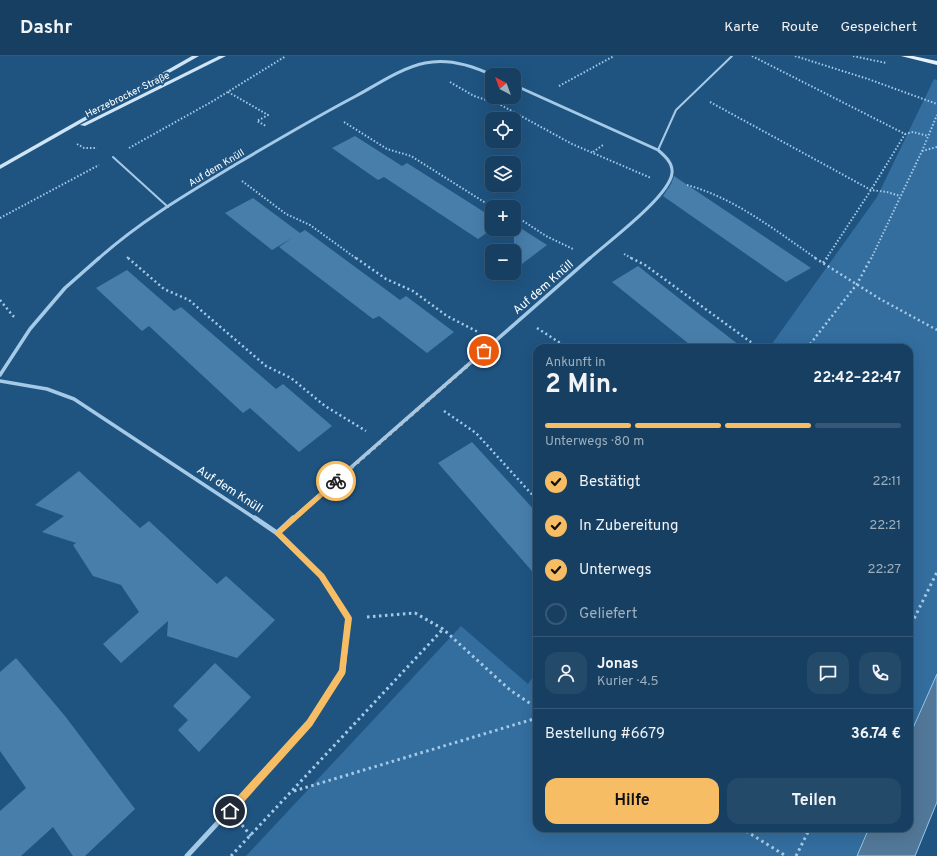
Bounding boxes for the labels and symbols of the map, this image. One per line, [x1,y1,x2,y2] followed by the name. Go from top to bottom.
[485,68,521,104] north arrow
[83,69,172,121] street label: Herzebrocker Straße
[186,146,247,190] street label: Auf dem Knüll
[510,257,577,319] street label: Auf dem Knüll
[467,334,501,368] pin
[316,461,356,501] courier
[193,463,266,517] street label: Auf dem Knüll
[213,794,247,828] pin

